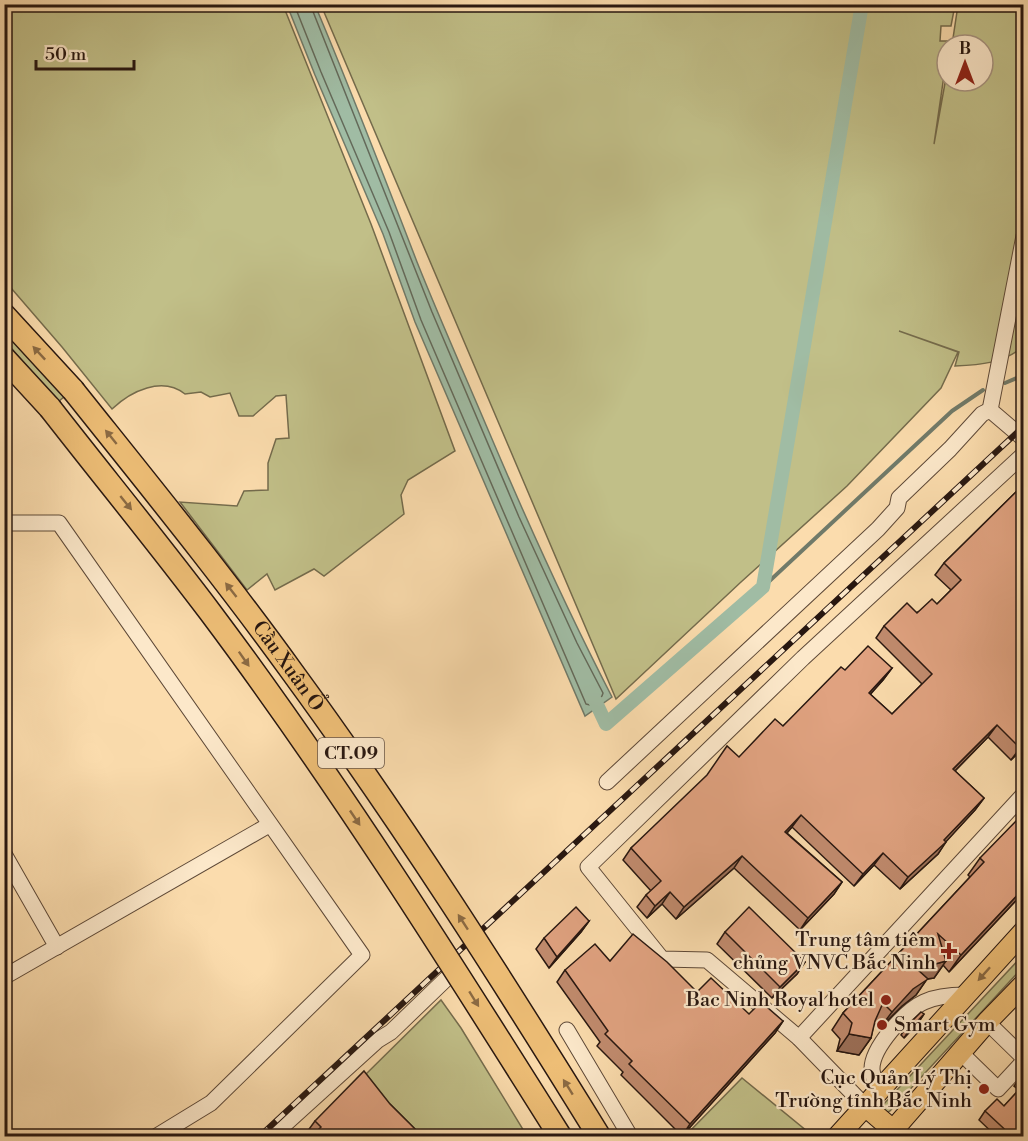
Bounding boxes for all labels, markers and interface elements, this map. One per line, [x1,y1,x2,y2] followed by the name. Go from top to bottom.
[36,33,134,71] scale bar
[935,33,995,93] north arrow
[959,39,971,59] text: B
[45,43,87,66] text: 50 m
[32,345,46,360] one-way arrow
[104,429,117,445] one-way arrow
[119,496,131,511] one-way arrow
[226,583,238,598] one-way arrow
[246,616,333,716] street label: Cầu Xuân Ổ
[237,651,249,666] one-way arrow
[318,738,384,768] road number: CT.09
[349,810,361,826] one-way arrow
[458,914,469,930] one-way arrow
[733,928,936,976] place label: Trung tâm tiêm chủng VNVC Bắc Ninh
[940,942,958,960] marker: Trung tâm tiêm chủng VNVC Bắc Ninh
[978,966,991,981] one-way arrow
[685,988,874,1013] place label: Bac Ninh Royal hotel
[468,991,479,1007] one-way arrow
[879,993,893,1007] marker: Bac Ninh Royal hotel
[894,1013,996,1038] place label: Smart Gym
[875,1018,889,1032] marker: Smart Gym
[775,1066,972,1114] place label: Cục Quản Lý Thị Trường tỉnh Bắc Ninh
[562,1079,573,1095] one-way arrow
[977,1082,991,1096] marker: Cục Quản Lý Thị Trường tỉnh Bắc Ninh

